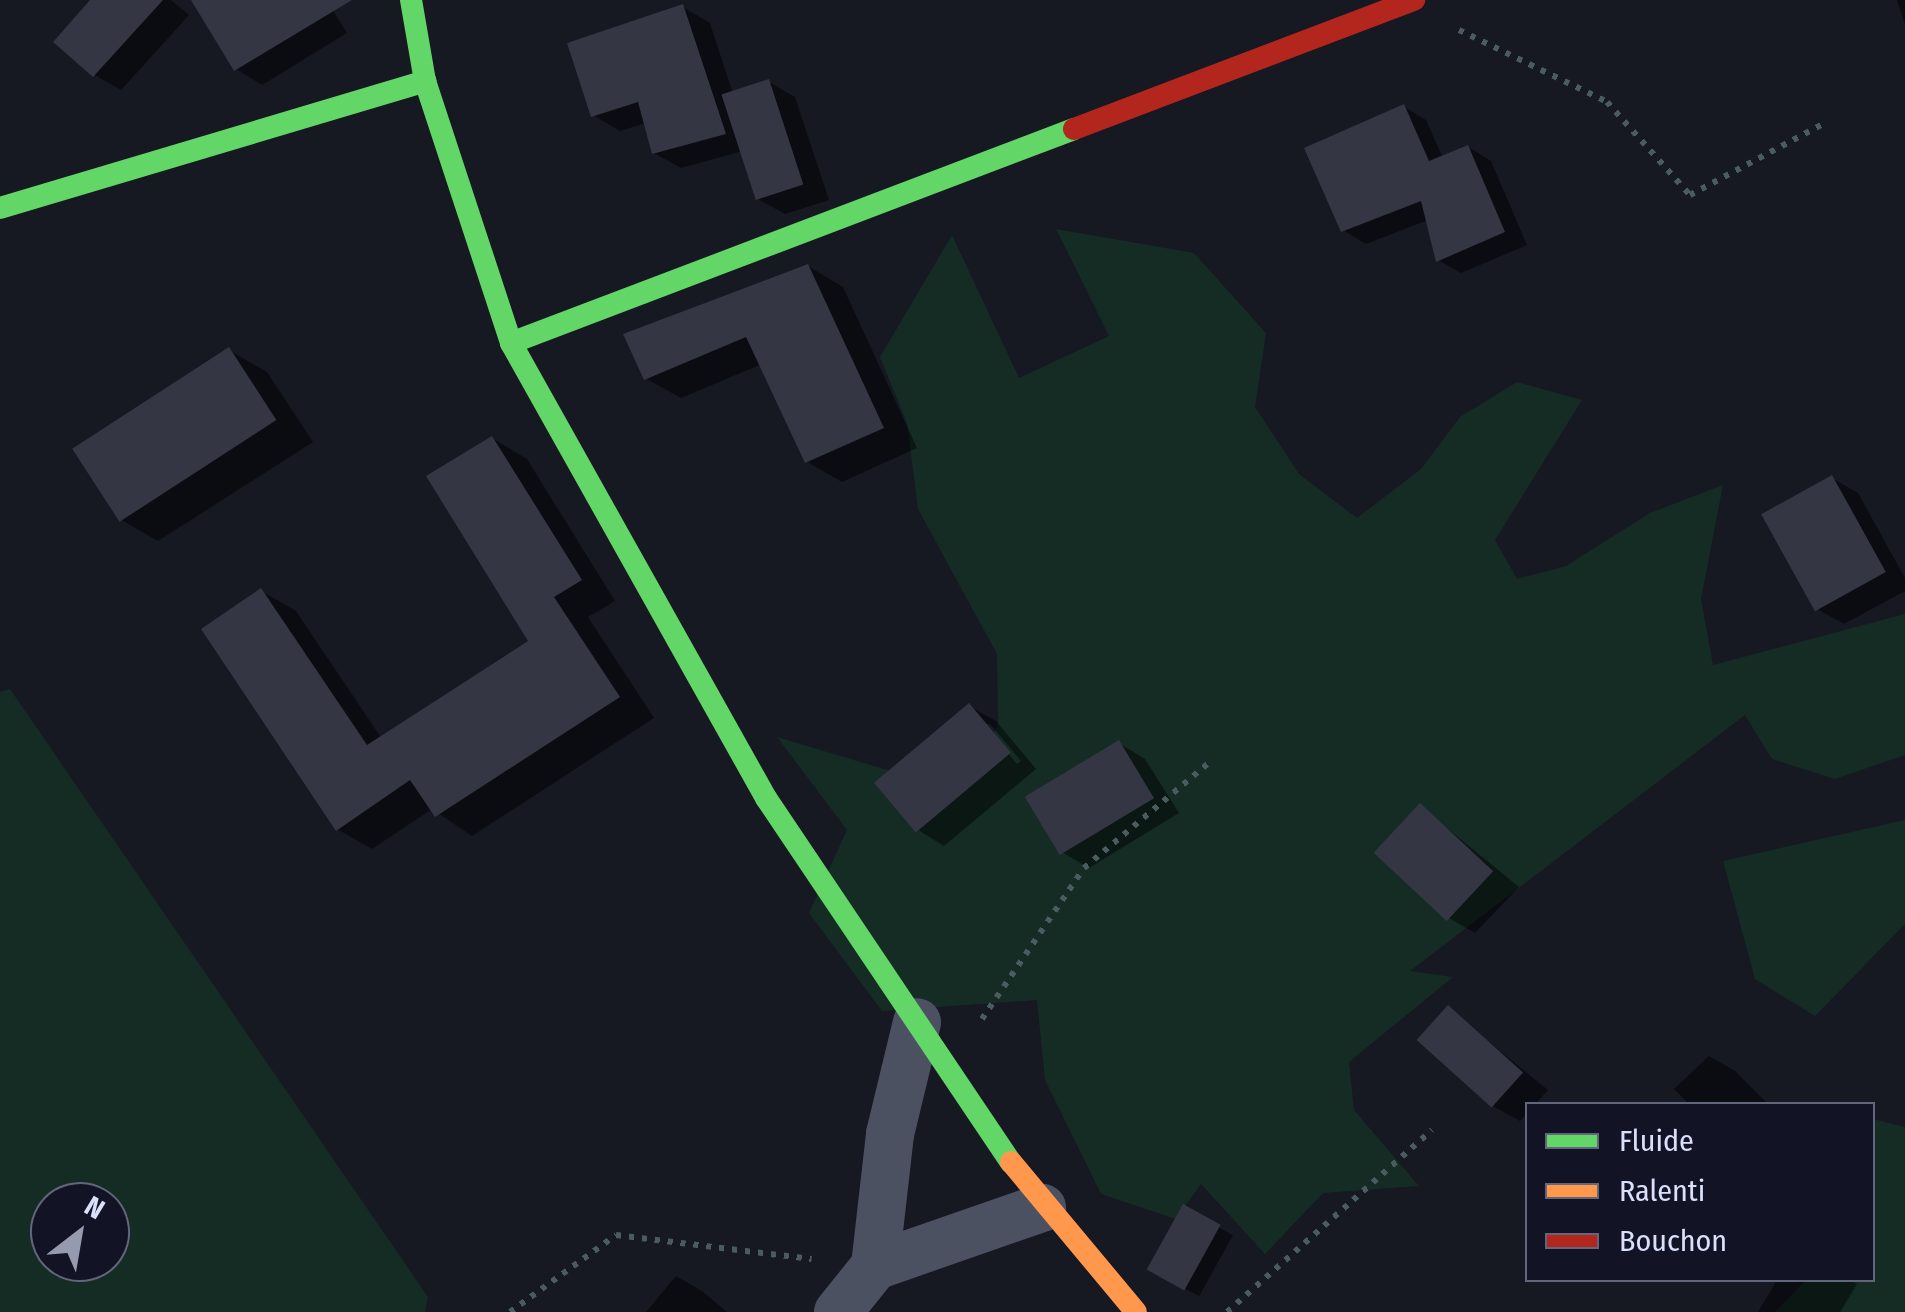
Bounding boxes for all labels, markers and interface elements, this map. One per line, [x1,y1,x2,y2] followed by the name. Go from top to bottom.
[1525,1102,1875,1282] legend
[1619,1123,1694,1159] text: Fluide
[1619,1173,1705,1209] text: Ralenti
[30,1182,130,1282] north arrow
[79,1189,110,1226] text: N
[1619,1223,1727,1259] text: Bouchon

